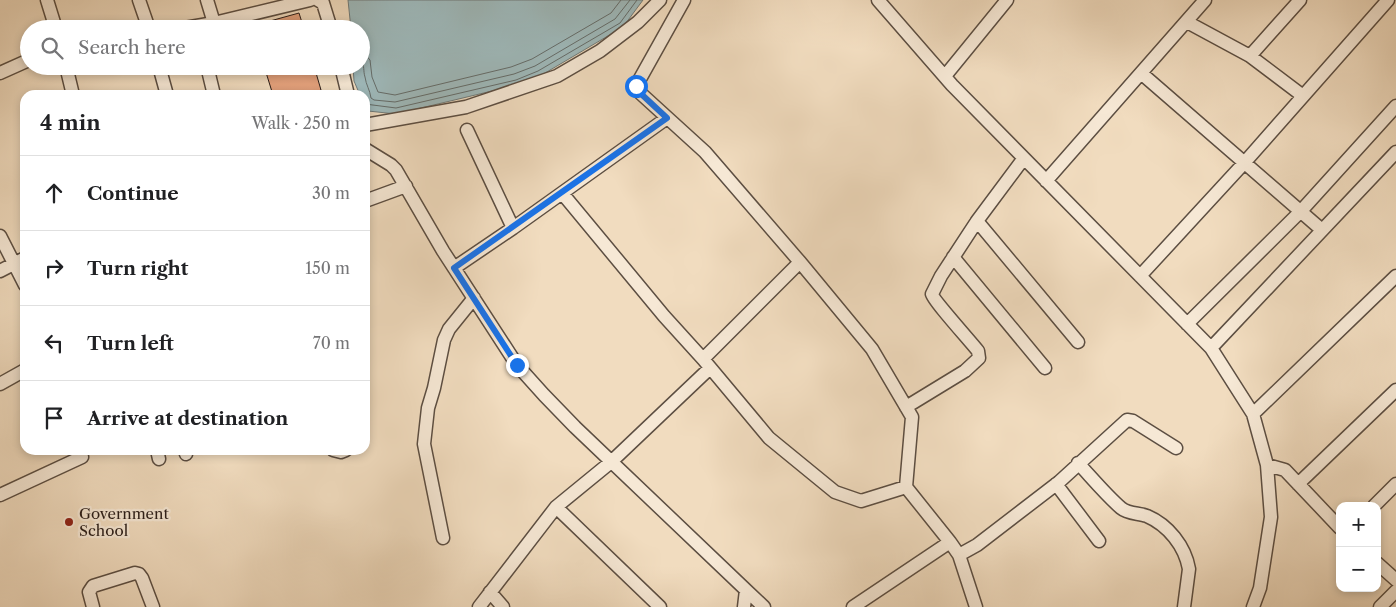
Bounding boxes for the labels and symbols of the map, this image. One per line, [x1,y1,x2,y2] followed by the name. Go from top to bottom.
[625,75,648,98] route start
[506,354,529,377] route end
[79,504,169,540] place label: Government School
[63,516,75,528] marker: Government School

